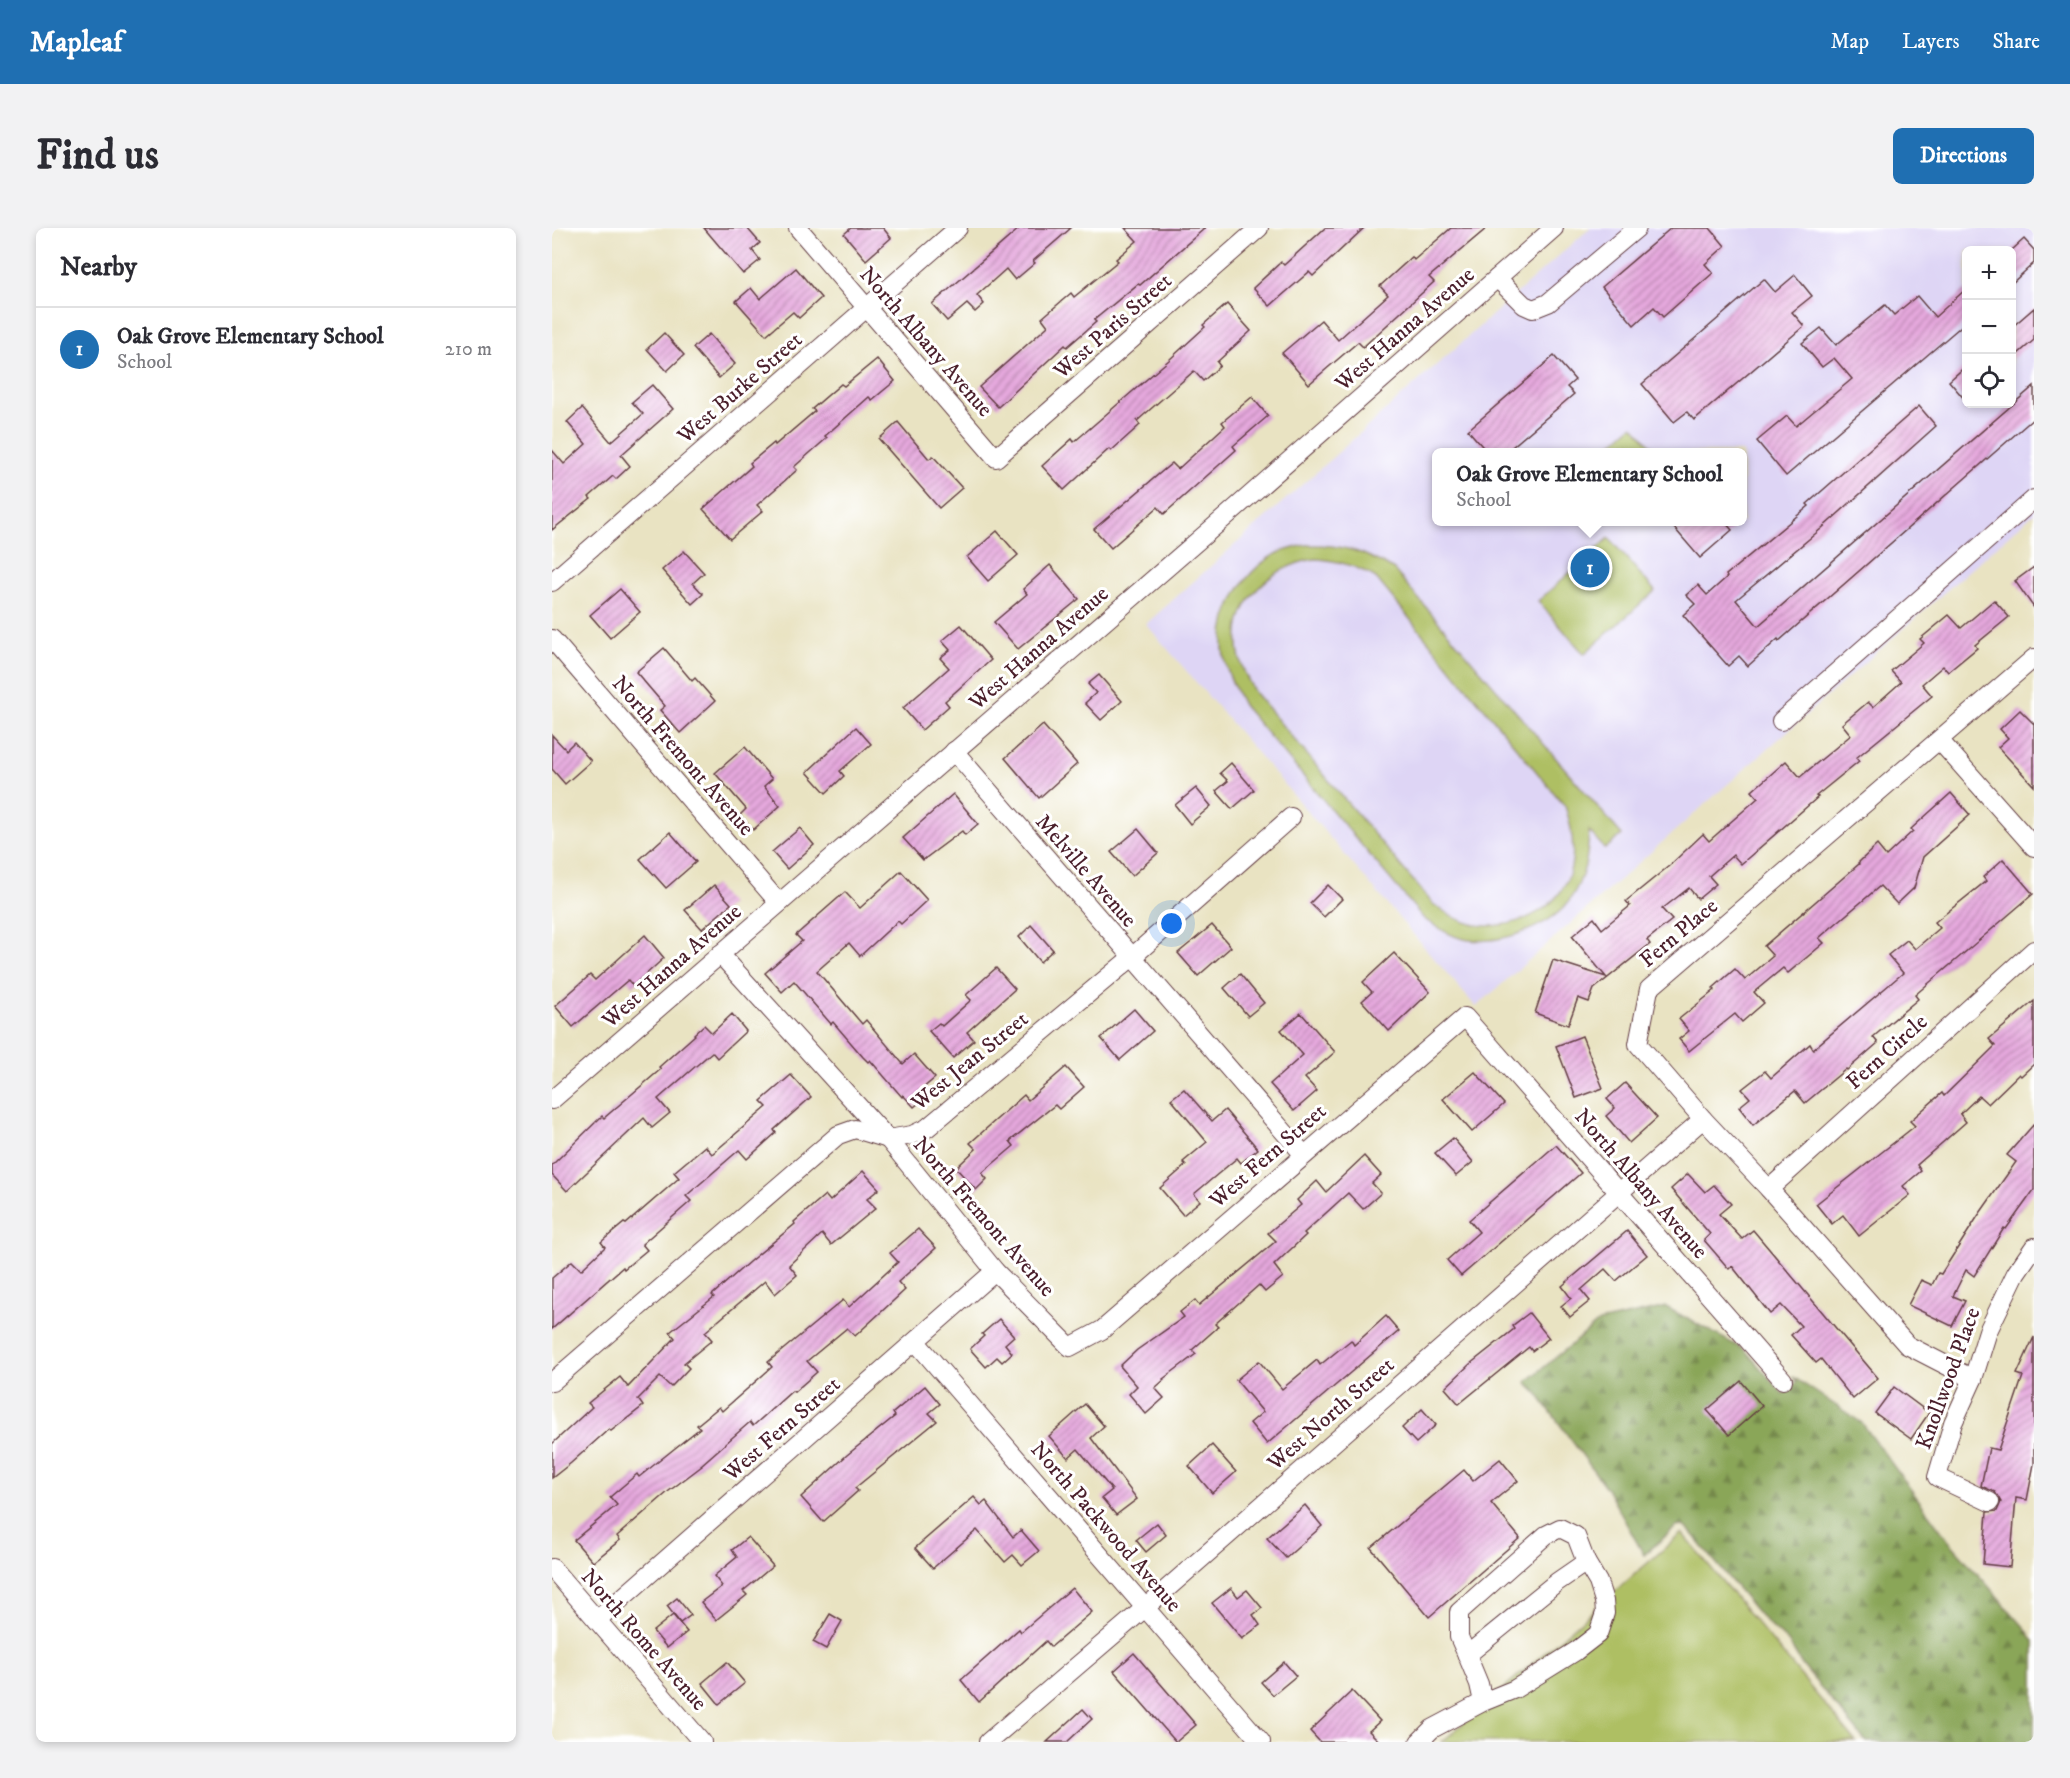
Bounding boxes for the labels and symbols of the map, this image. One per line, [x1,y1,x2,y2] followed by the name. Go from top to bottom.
[853,261,998,423] street label: North Albany Avenue
[1329,261,1480,398] street label: West Hanna Avenue
[1048,268,1177,385] street label: West Paris Street
[671,327,808,450] street label: West Burke Street
[1570,546,1610,590] pin: 1
[963,580,1114,717] street label: West Hanna Avenue
[606,670,760,842] street label: North Fremont Avenue
[1029,809,1142,933] street label: Melville Avenue
[1634,893,1724,974] street label: Fern Place
[596,898,747,1035] street label: West Hanna Avenue
[1157,909,1186,938] your location
[905,1006,1034,1117] street label: West Jean Street
[1841,1009,1933,1096] street label: Fern Circle
[1203,1098,1332,1215] street label: West Fern Street
[1568,1103,1713,1265] street label: North Albany Avenue
[907,1131,1061,1303] street label: North Fremont Avenue
[1910,1304,1987,1453] street label: Knollwood Place
[1261,1352,1400,1477] street label: West North Street
[717,1371,846,1488] street label: West Fern Street
[1025,1436,1187,1618] street label: North Packwood Avenue
[575,1564,713,1716] street label: North Rome Avenue

